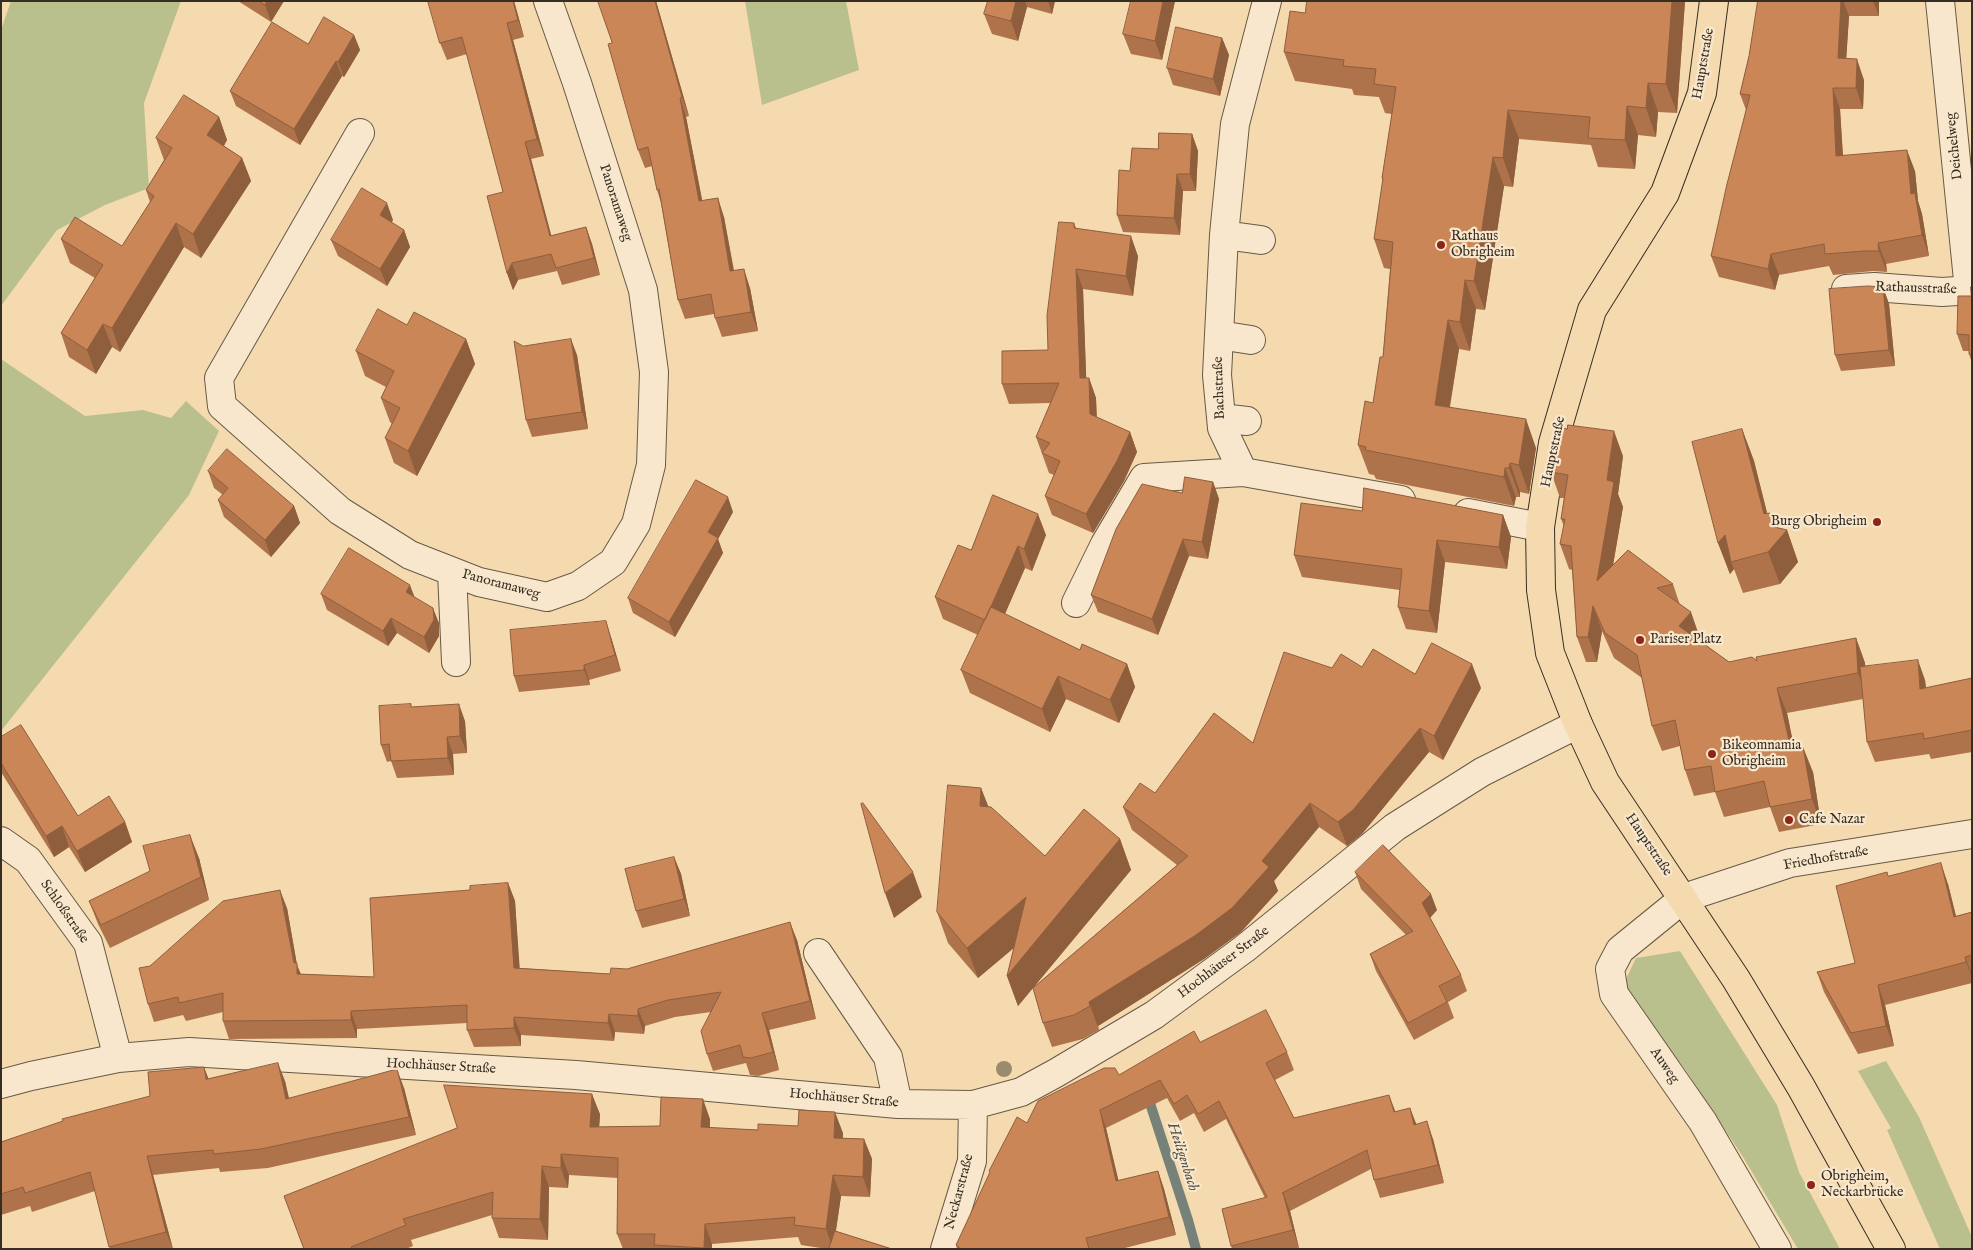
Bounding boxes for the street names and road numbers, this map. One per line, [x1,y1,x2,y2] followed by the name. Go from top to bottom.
[1689,27,1719,101] street label: Hauptstraße
[1943,111,1967,181] street label: Deichelweg
[595,162,635,244] street label: Panoramaweg
[1875,279,1957,299] street label: Rathausstraße
[1210,356,1230,420] street label: Bachstraße
[1538,415,1570,489] street label: Hauptstraße
[460,567,542,603] street label: Panoramaweg
[1621,810,1675,880] street label: Hauptstraße
[1782,843,1870,875] street label: Friedhofstraße
[36,877,92,947] street label: Schloßstraße
[1175,923,1273,1003] street label: Hochhäuser Straße
[1646,1045,1682,1087] street label: Auweg
[386,1056,496,1078] street label: Hochhäuser Straße
[789,1086,899,1112] street label: Hochhäuser Straße
[942,1152,978,1232] street label: Neckarstraße

